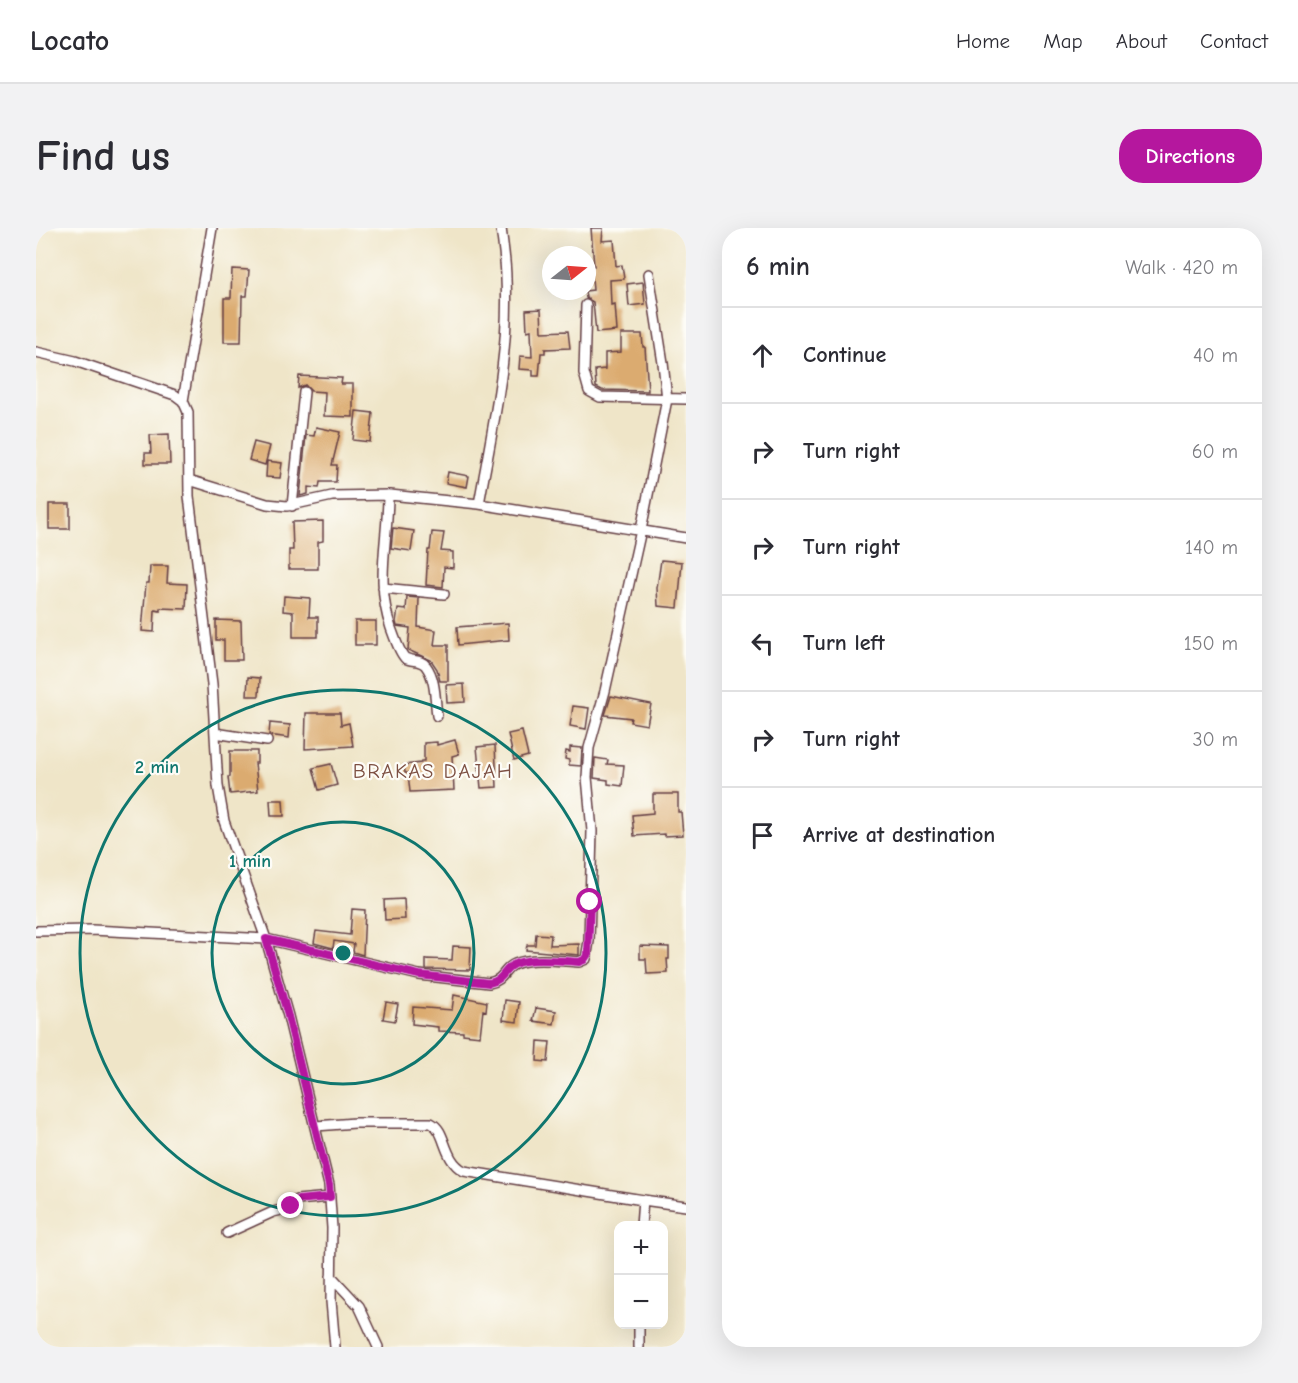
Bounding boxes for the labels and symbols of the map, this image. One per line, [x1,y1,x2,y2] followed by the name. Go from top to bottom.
[542,246,596,300] north arrow
[135,757,179,778] text: 2 min
[353,759,513,783] district label: BRAKAS DAJAH
[229,851,271,872] text: 1 min
[576,888,602,914] route start
[333,943,353,963] centre of rings
[277,1192,303,1218] route end

